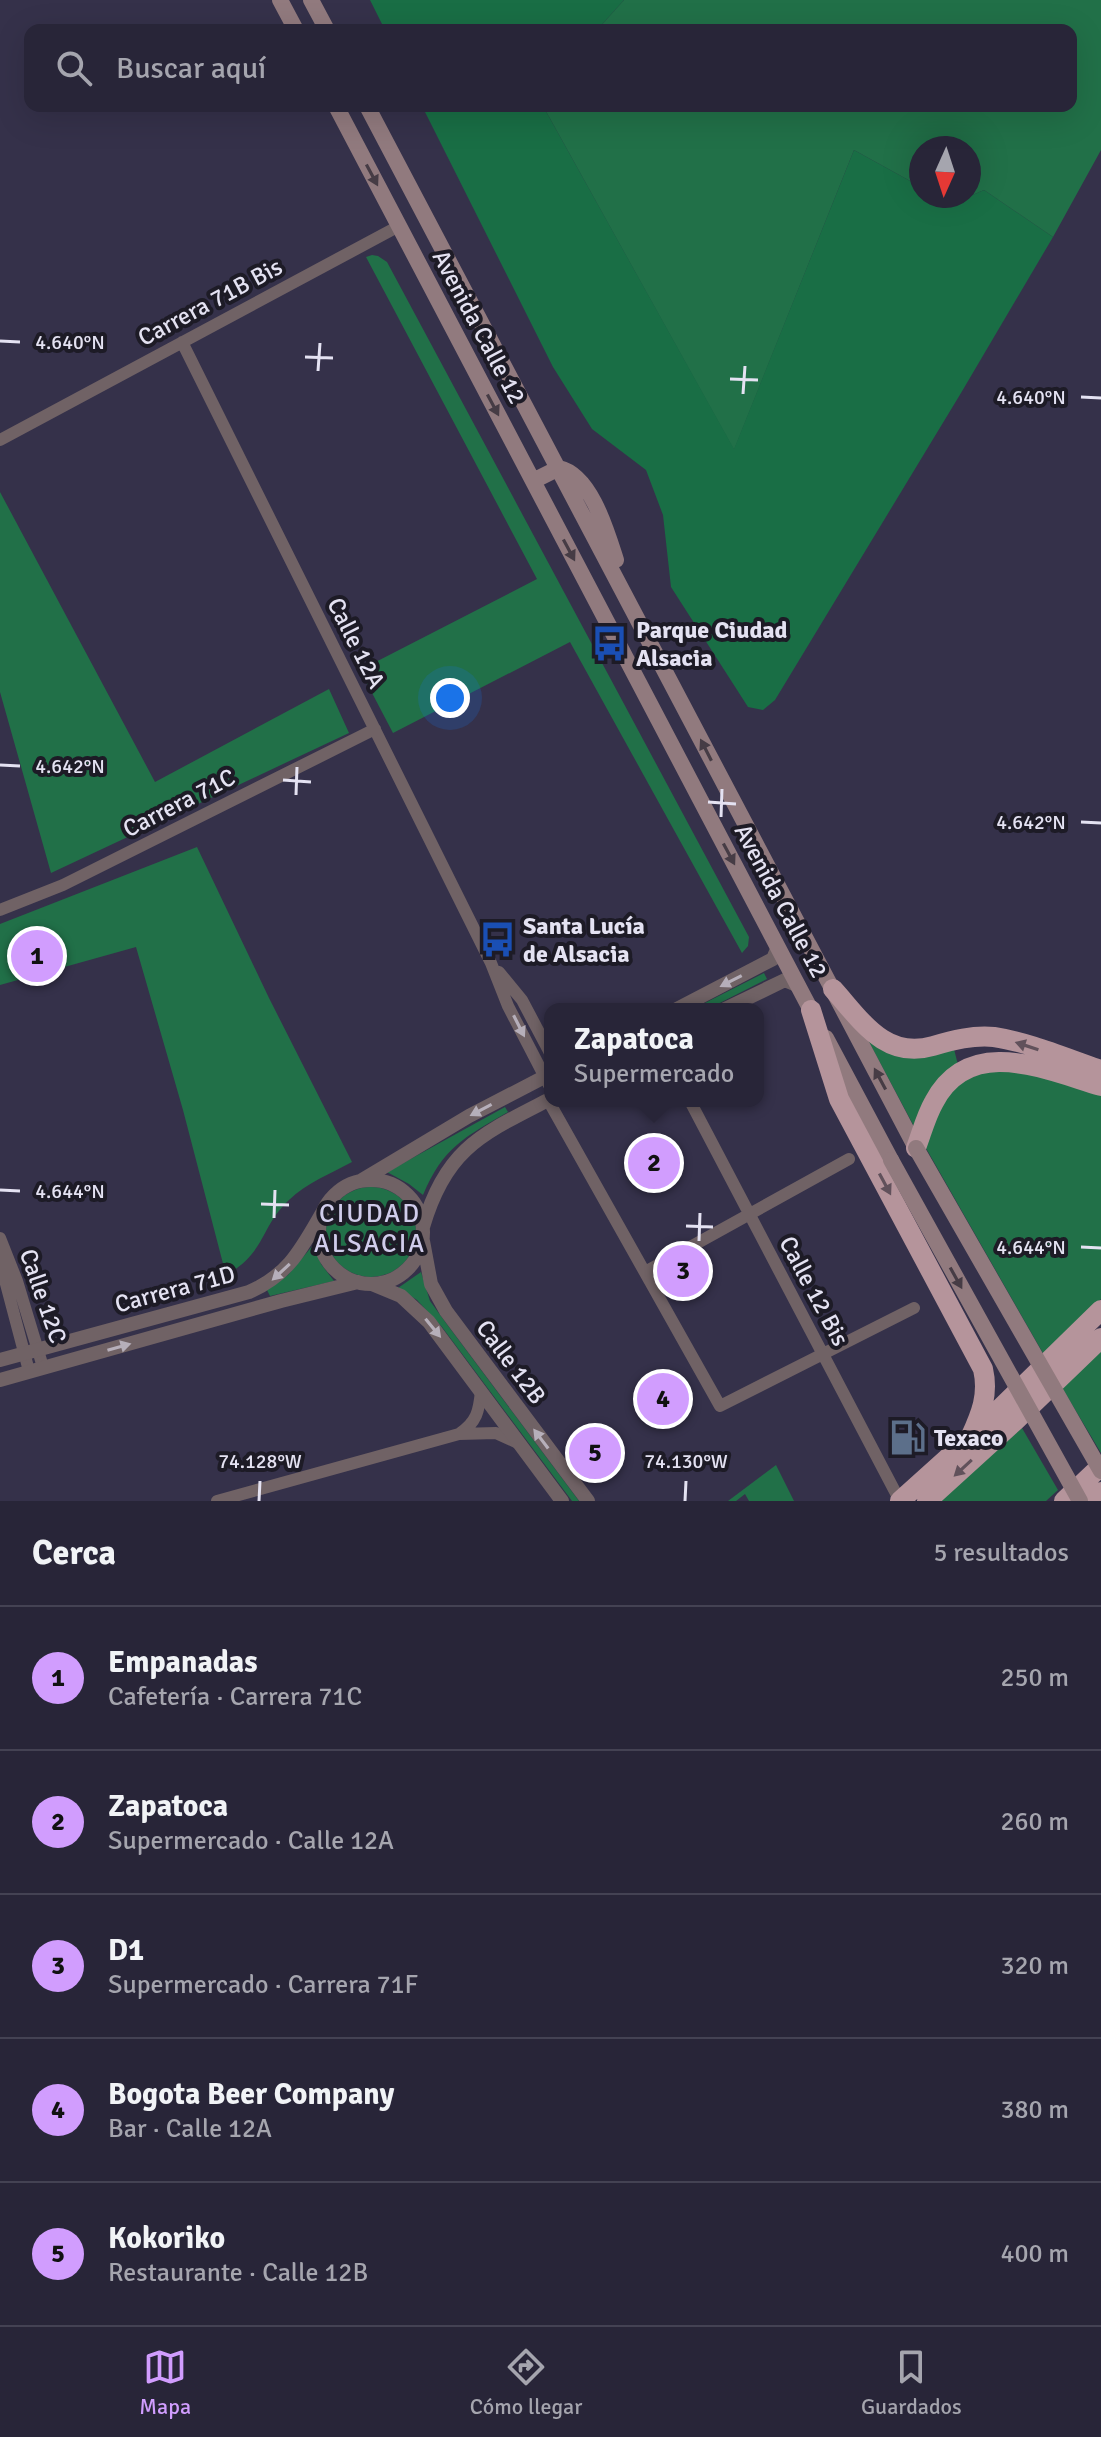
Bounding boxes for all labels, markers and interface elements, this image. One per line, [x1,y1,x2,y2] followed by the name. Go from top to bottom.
[24,24,1077,112] search box
[52,46,96,90] icon: search
[116,50,266,87] text: Buscar aquí
[909,136,981,208] north arrow
[365,164,379,186] one-way arrow
[426,245,532,409] street label: Avenida Calle 12
[133,251,287,353] street label: Carrera 71B Bis
[35,330,105,355] text: 4.640°N
[996,385,1066,410] text: 4.640°N
[486,394,500,416] one-way arrow
[563,538,576,561] one-way arrow
[320,593,392,694] street label: Calle 12A
[636,615,788,673] place label: Parque Ciudad Alsacia
[591,625,629,663] bus stop icon: Parque Ciudad Alsacia
[430,678,470,718] your location
[700,738,713,761] one-way arrow
[35,754,105,779] text: 4.642°N
[118,762,240,844] street label: Carrera 71C
[996,810,1066,835] text: 4.642°N
[728,819,834,983] street label: Avenida Calle 12
[723,843,736,866] one-way arrow
[523,911,645,969] place label: Santa Lucía de Alsacia
[478,921,516,959] bus stop icon: Santa Lucía de Alsacia
[11,926,63,986] pin: 1
[719,975,742,988] one-way arrow
[544,1003,764,1107] popup
[512,1015,525,1038] one-way arrow
[574,1021,694,1058] text: Zapatoca
[1015,1039,1039,1052] one-way arrow
[574,1058,734,1090] text: Supermercado
[873,1067,886,1090] one-way arrow
[470,1103,492,1117] one-way arrow
[628,1133,680,1193] pin: 2
[878,1173,891,1196] one-way arrow
[35,1179,105,1204] text: 4.644°N
[314,1198,426,1260] district label: CIUDAD ALSACIA
[773,1231,855,1351] street label: Calle 12 Bis
[996,1235,1066,1260] text: 4.644°N
[657,1241,709,1301] pin: 3
[13,1245,73,1347] street label: Calle 12C
[112,1259,238,1319] street label: Carrera 71D
[272,1262,291,1280] one-way arrow
[949,1266,963,1289] one-way arrow
[470,1314,552,1410] street label: Calle 12B
[424,1318,441,1338] one-way arrow
[106,1340,131,1352] one-way arrow
[637,1369,689,1429] pin: 4
[889,1419,927,1457] fuel station icon: Texaco
[569,1423,621,1483] pin: 5
[934,1423,1004,1453] place label: Texaco
[534,1428,550,1449] one-way arrow
[218,1449,302,1474] text: 74.128°W
[644,1449,728,1474] text: 74.130°W
[954,1459,973,1477] one-way arrow
[32,1532,116,1574] text: Cerca
[933,1537,1069,1569] text: 5 resultados
[108,1644,258,1681] text: Empanadas
[51,1662,65,1694] text: 1
[1000,1662,1069,1694] text: 250 m
[108,1681,362,1713] text: Cafetería · Carrera 71C
[108,1788,228,1825] text: Zapatoca
[51,1806,65,1838] text: 2
[1000,1806,1069,1838] text: 260 m
[108,1825,394,1857] text: Supermercado · Calle 12A
[108,1932,144,1969] text: D1
[51,1950,65,1982] text: 3
[1000,1950,1069,1982] text: 320 m
[108,1969,418,2001] text: Supermercado · Carrera 71F
[108,2076,394,2113] text: Bogota Beer Company
[51,2094,65,2126] text: 4
[1000,2094,1069,2126] text: 380 m
[108,2113,272,2145] text: Bar · Calle 12A
[108,2220,225,2257] text: Kokoriko
[51,2238,65,2270] text: 5
[1000,2238,1069,2270] text: 400 m
[108,2257,368,2289] text: Restaurante · Calle 12B
[139,2345,191,2420] tab: Mapa
[470,2345,582,2420] tab: Cómo llegar
[861,2345,962,2420] tab: Guardados

